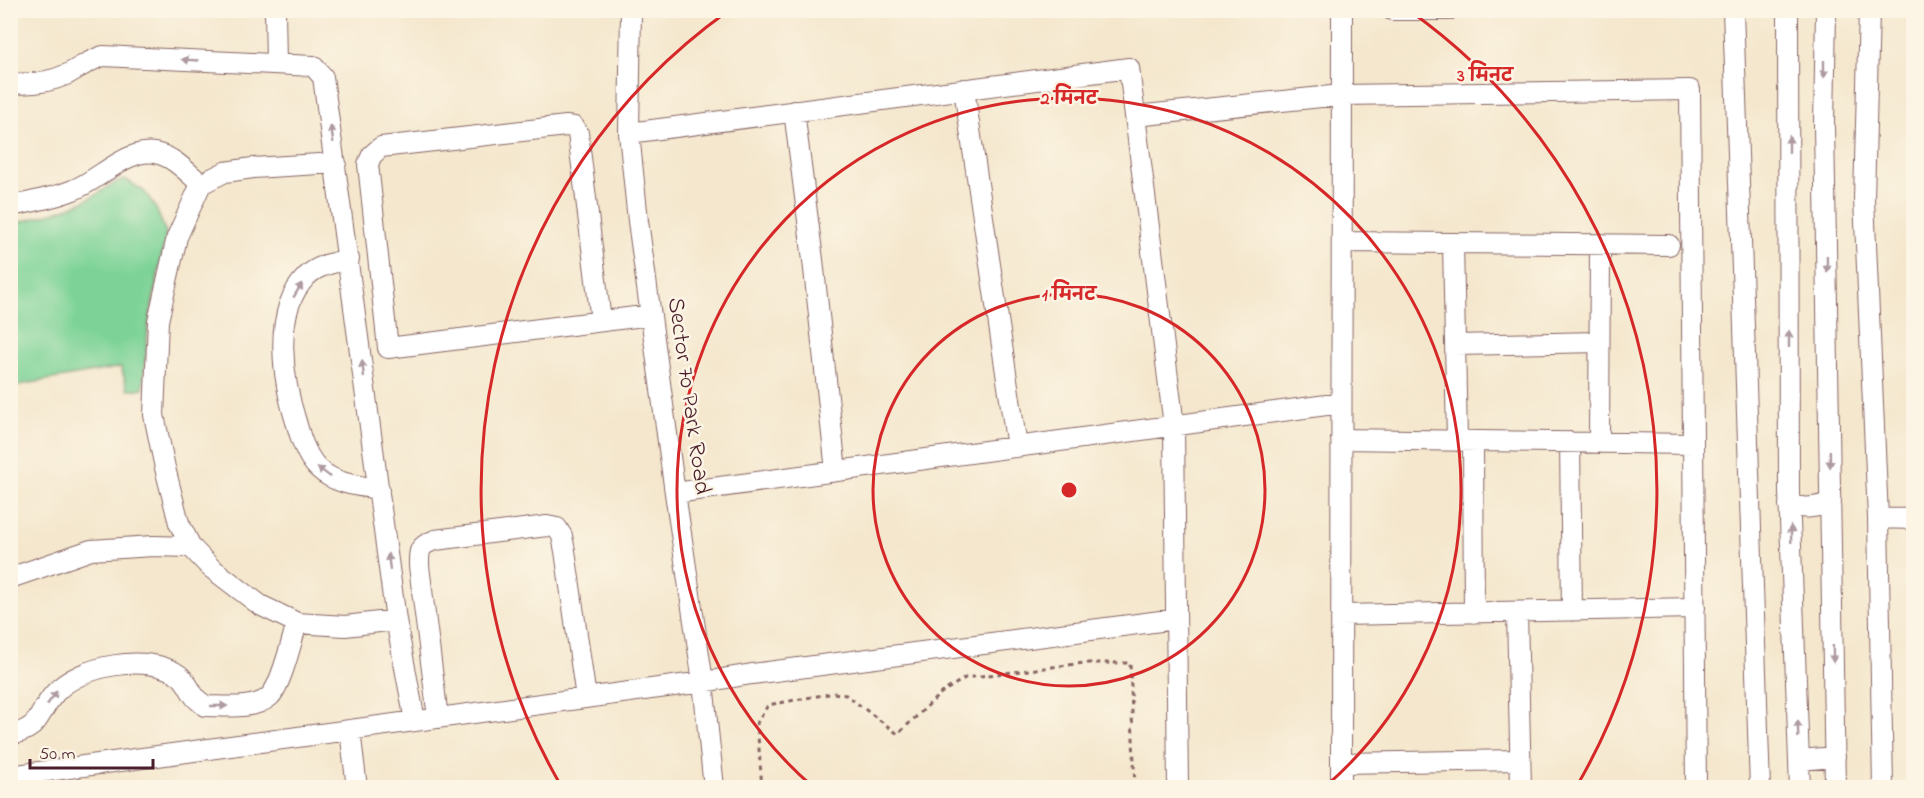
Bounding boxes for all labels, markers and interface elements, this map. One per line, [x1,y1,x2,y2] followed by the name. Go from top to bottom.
[181,56,200,65] one-way arrow
[1819,59,1829,78] one-way arrow
[1456,60,1515,90] text: 3 मिनट
[1039,83,1100,113] text: 2 मिनट
[327,124,336,143] one-way arrow
[1784,135,1794,154] one-way arrow
[1822,254,1832,273] one-way arrow
[1042,279,1098,309] text: 1 मिनट
[292,282,303,298] one-way arrow
[657,295,719,497] street label: Sector 70 Park Road
[1784,330,1794,349] one-way arrow
[359,359,368,378] one-way arrow
[1825,449,1835,468] one-way arrow
[317,466,332,478] one-way arrow
[1059,480,1079,500] centre of rings
[1786,525,1795,544] one-way arrow
[384,553,393,572] one-way arrow
[1828,644,1838,663] one-way arrow
[46,691,58,707] one-way arrow
[210,701,229,711] one-way arrow
[1794,720,1803,739] one-way arrow
[30,732,153,770] scale bar
[39,742,76,768] text: 50 m

